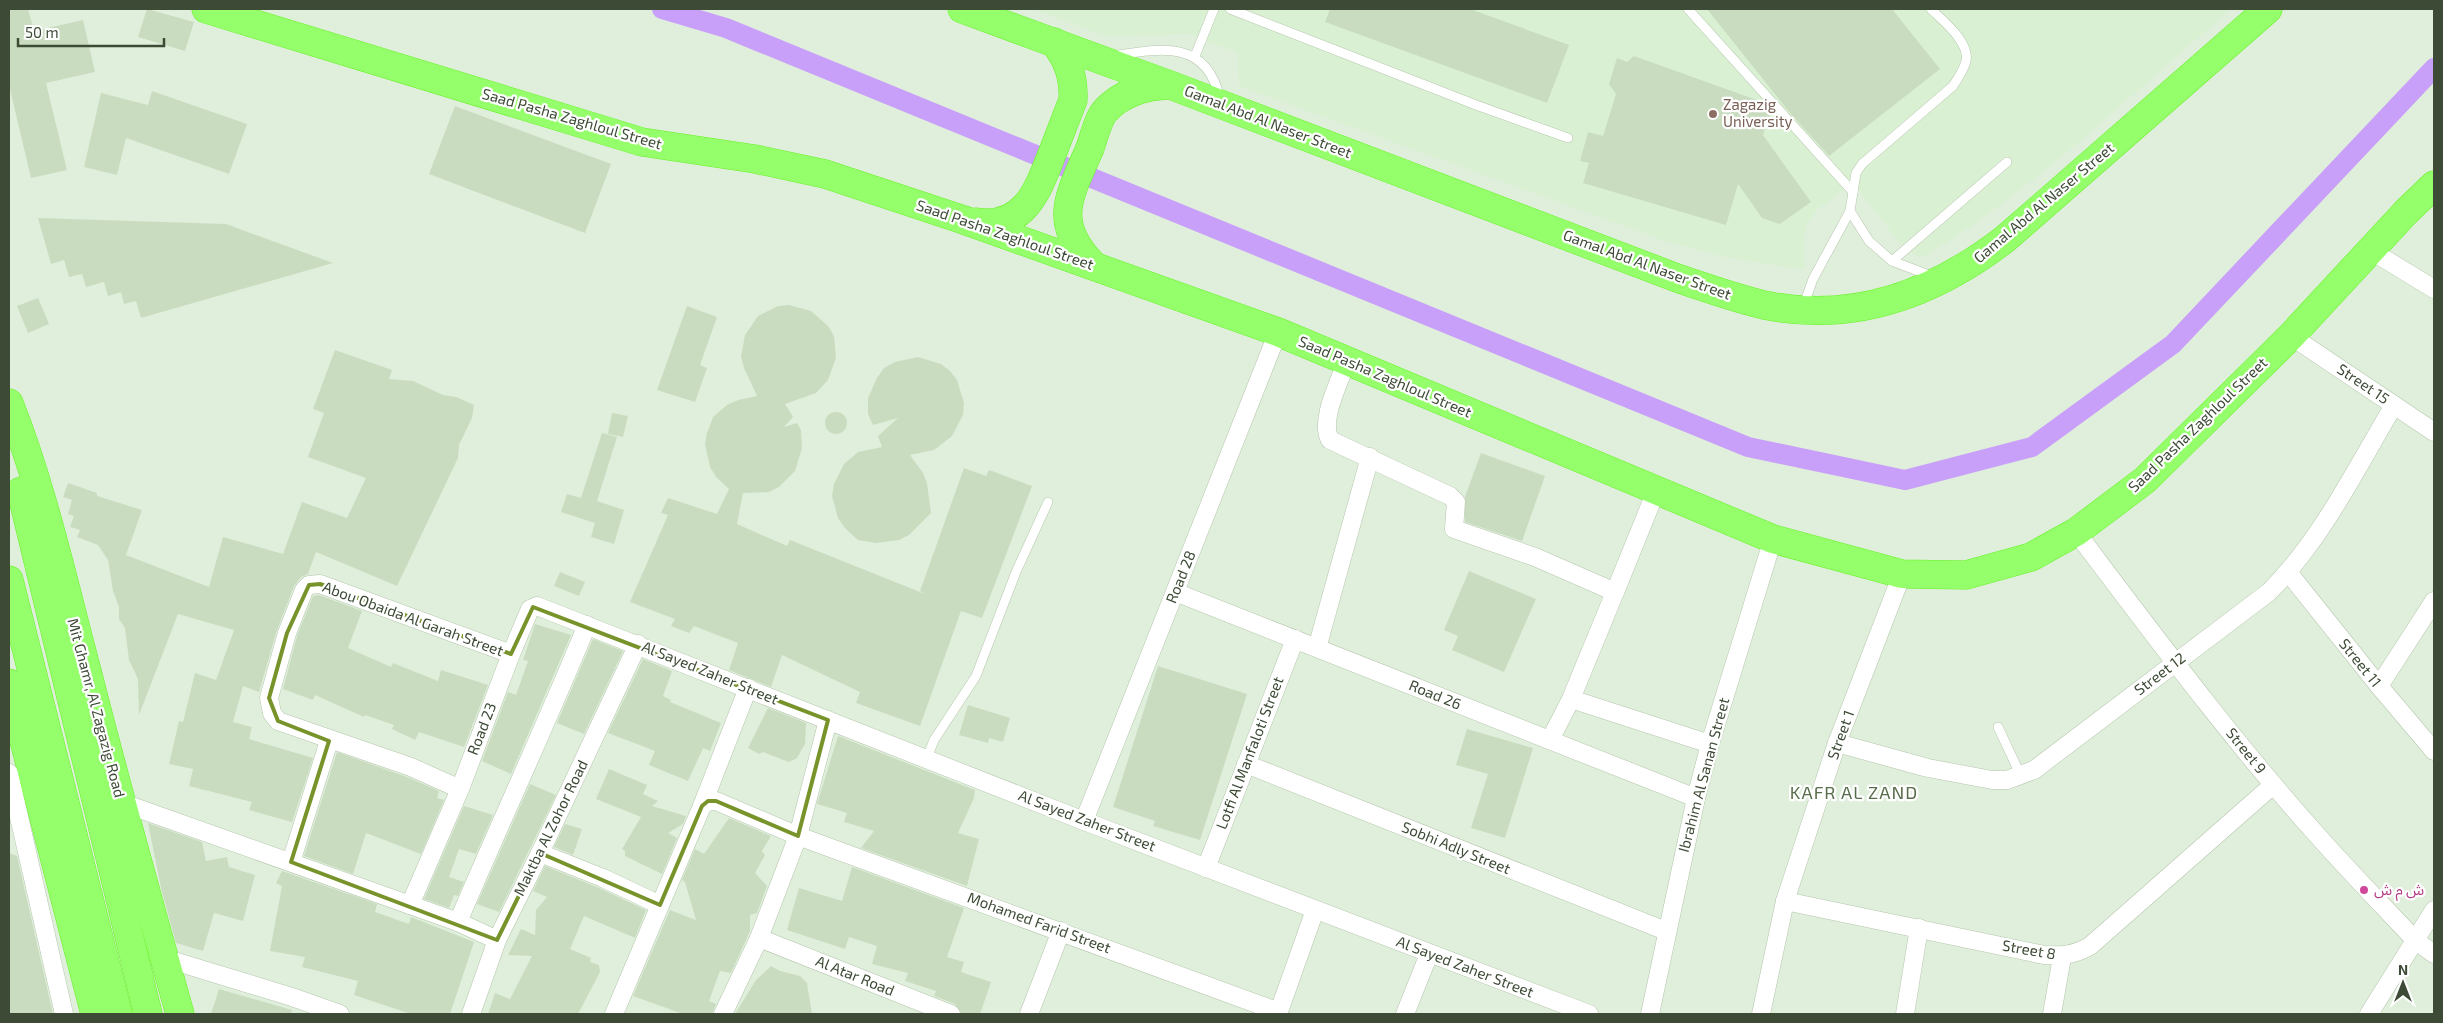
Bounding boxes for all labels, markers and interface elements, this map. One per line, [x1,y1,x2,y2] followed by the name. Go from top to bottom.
[18,15,164,47] scale bar
[25,23,59,41] text: 50 m
[1182,81,1355,161] street label: Gamal Abd Al Naser Street
[480,84,665,152] street label: Saad Pasha Zaghloul Street
[1723,95,1792,130] place label: Zagazig University
[1707,108,1719,120] marker: Zagazig University
[1970,138,2117,266] street label: Gamal Abd Al Naser Street
[914,195,1097,273] street label: Saad Pasha Zaghloul Street
[1561,225,1734,303] street label: Gamal Abd Al Naser Street
[1296,331,1475,421] street label: Saad Pasha Zaghloul Street
[2124,353,2271,495] street label: Saad Pasha Zaghloul Street
[2334,359,2393,407] street label: Street 15
[1161,548,1199,606] street label: Road 28
[321,577,506,659] street label: Abou Obaida Al Garah Street
[64,616,130,799] street label: Mit Ghamr, Al Zagazig Road
[2336,635,2386,690] street label: Street 11
[640,636,781,708] street label: Al Sayed Zaher Street
[2130,648,2189,698] street label: Street 12
[1212,673,1287,832] street label: Lotfi Al Manfaloti Street
[1407,675,1464,713] street label: Road 26
[1674,695,1732,854] street label: Ibrahim Al Sanan Street
[463,700,499,757] street label: Road 23
[1823,708,1857,762] street label: Street 1
[2223,724,2271,777] street label: Street 9
[509,757,591,899] street label: Maktba Al Zohor Road
[1790,781,1918,803] district label: KAFR AL ZAND
[1016,786,1159,855] street label: Al Sayed Zaher Street
[1399,817,1514,877] street label: Sobhi Adly Street
[2374,880,2424,901] place label: ش م ش
[2358,884,2370,896] marker: ش م ش
[965,888,1114,956] street label: Mohamed Farid Street
[1394,932,1537,1001] street label: Al Sayed Zaher Street
[2001,935,2057,963] street label: Street 8
[813,951,897,999] street label: Al Atar Road
[2378,958,2428,1008] north arrow
[2398,961,2408,978] text: N

